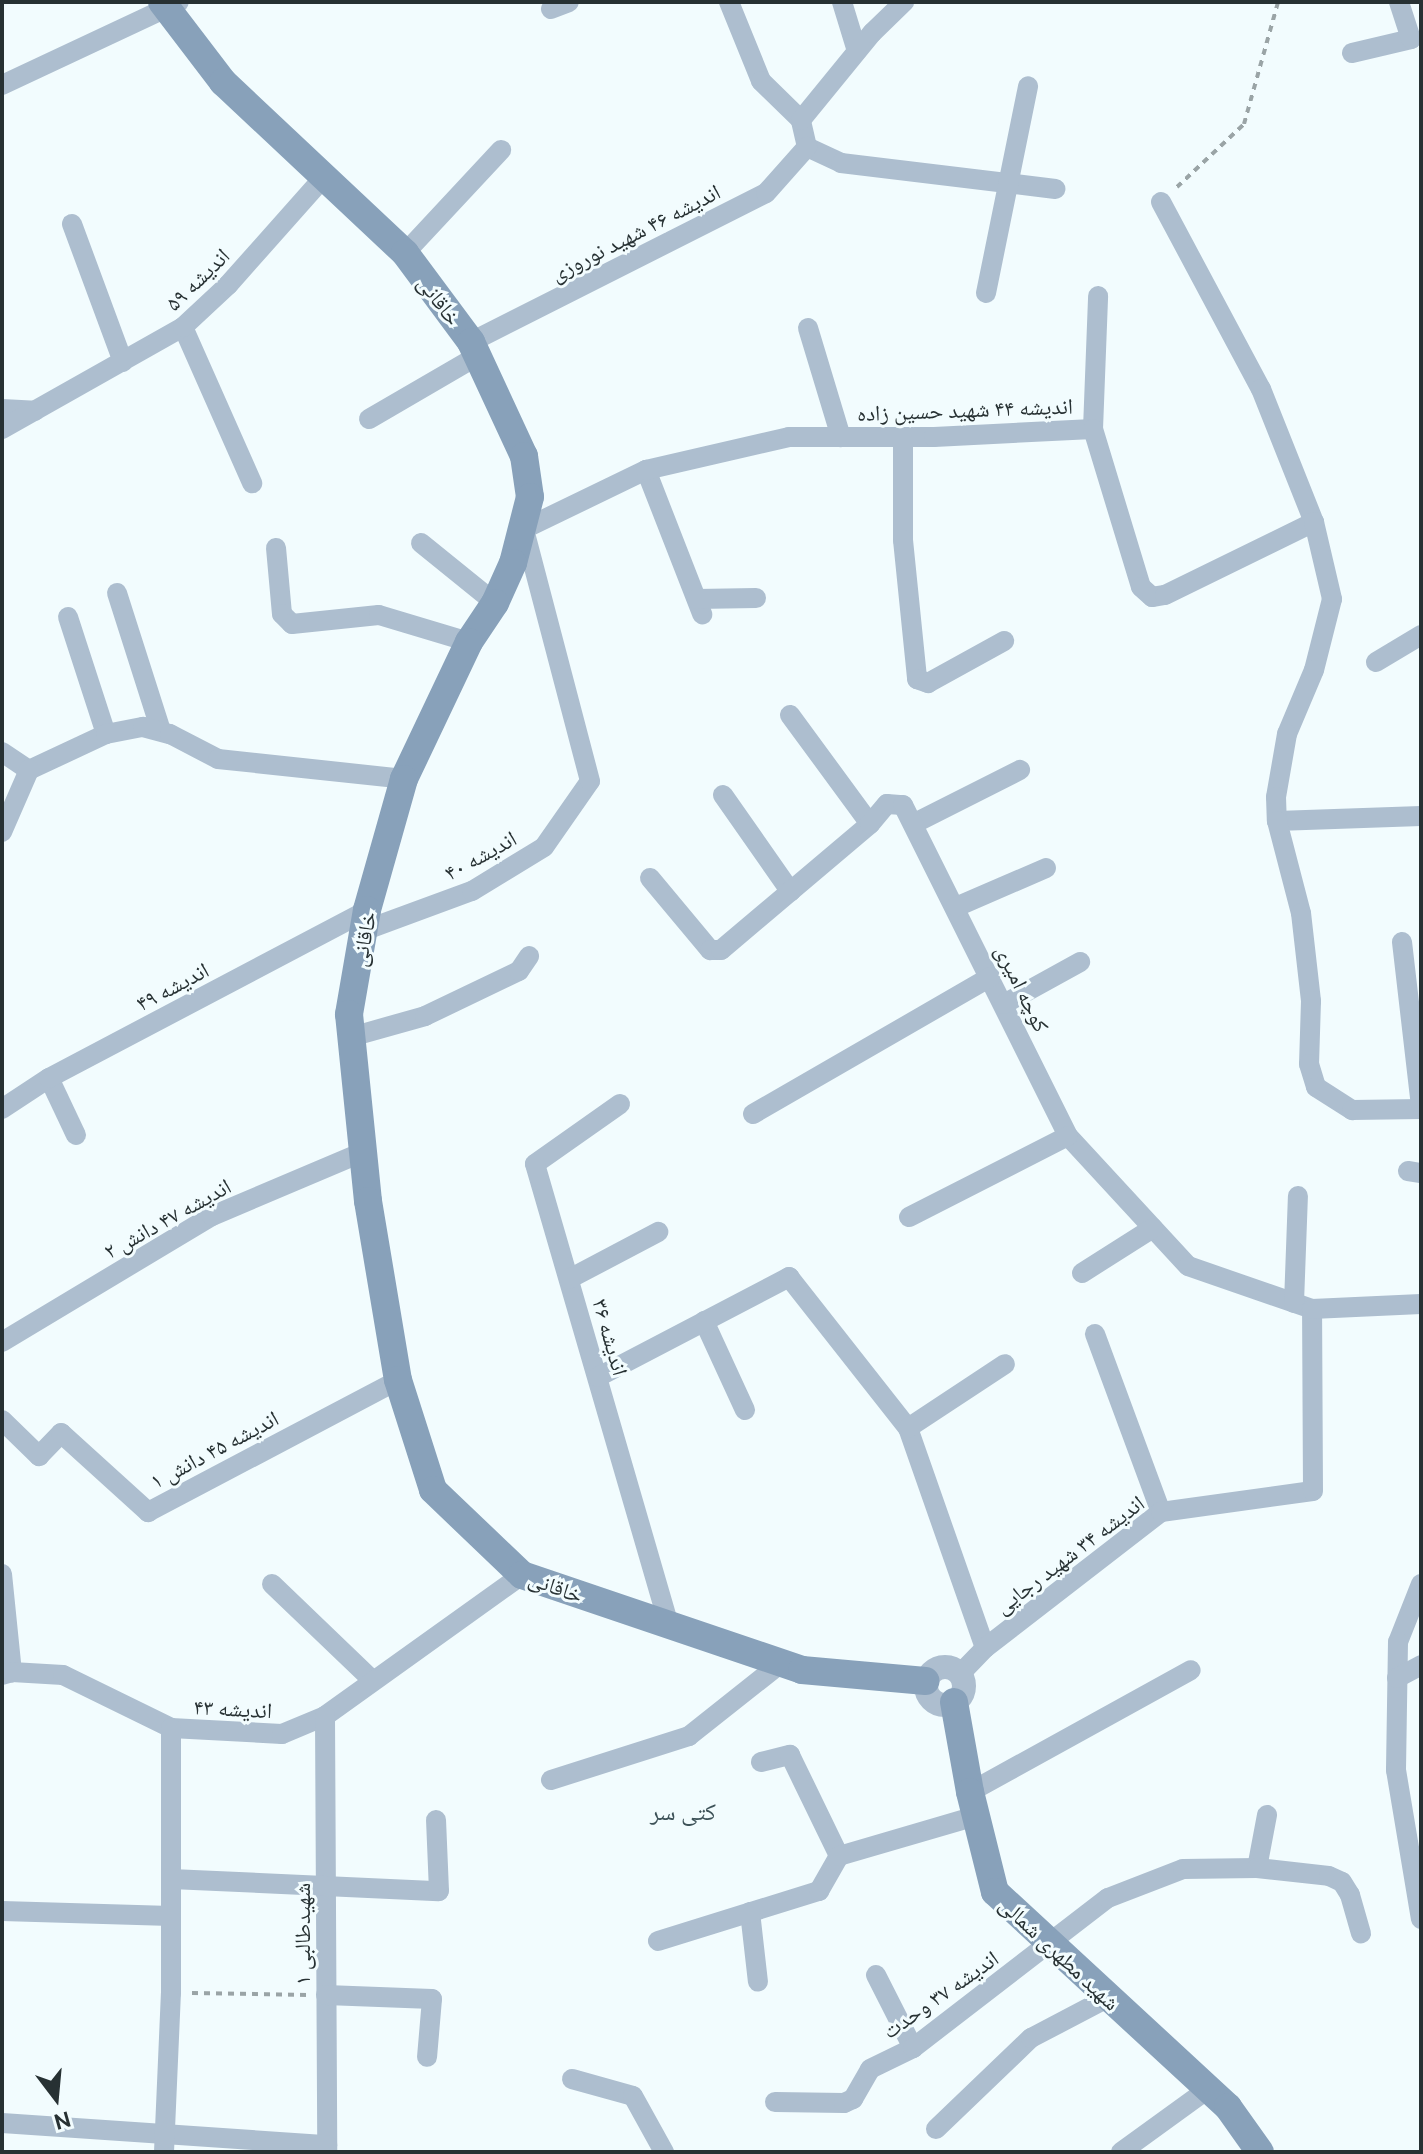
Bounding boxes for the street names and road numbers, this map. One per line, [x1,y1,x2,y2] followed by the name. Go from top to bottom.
[546,178,724,286] street label: اندیشه ۴۶ شهید نوروزی
[160,242,234,316] street label: اندیشه ۵۹
[413,270,467,330] street label: خاقانی
[857,392,1073,426] street label: اندیشه ۴۴ شهید حسین زاده
[439,824,521,886] street label: اندیشه ۴۰
[345,909,381,969] street label: خاقانی
[991,940,1055,1036] street label: کوچه امیری
[131,956,213,1016] street label: اندیشه ۴۹
[99,1172,235,1264] street label: اندیشه ۴۷ دانش ۲
[587,1296,635,1378] street label: اندیشه ۳۶
[145,1404,283,1494] street label: اندیشه ۴۵ دانش ۱
[989,1489,1149,1619] street label: اندیشه ۳۴ شهید رجایی
[525,1564,587,1608] street label: خاقانی
[193,1693,273,1723] street label: اندیشه ۴۳
[289,1883,315,1985] street label: شهیدطالبی ۱
[994,1891,1126,2015] street label: شهید مطهری شمالی
[877,1944,1003,2044] street label: اندیشه ۳۷ وحدت

